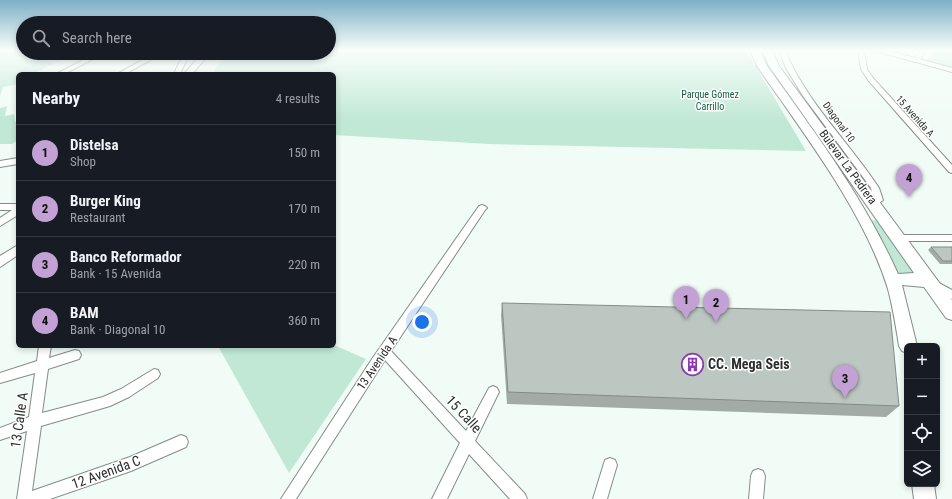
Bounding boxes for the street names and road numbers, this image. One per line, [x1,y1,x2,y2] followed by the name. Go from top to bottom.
[894,93,936,139] street label: 15 Avenida A
[821,100,857,144] street label: Diagonal 10
[816,127,880,207] street label: Bulevar La Pedrera
[354,333,400,393] street label: 13 Avenida A
[7,391,31,449] street label: 13 Calle A
[443,392,485,436] street label: 15 Calle
[69,452,143,492] street label: 12 Avenida C

